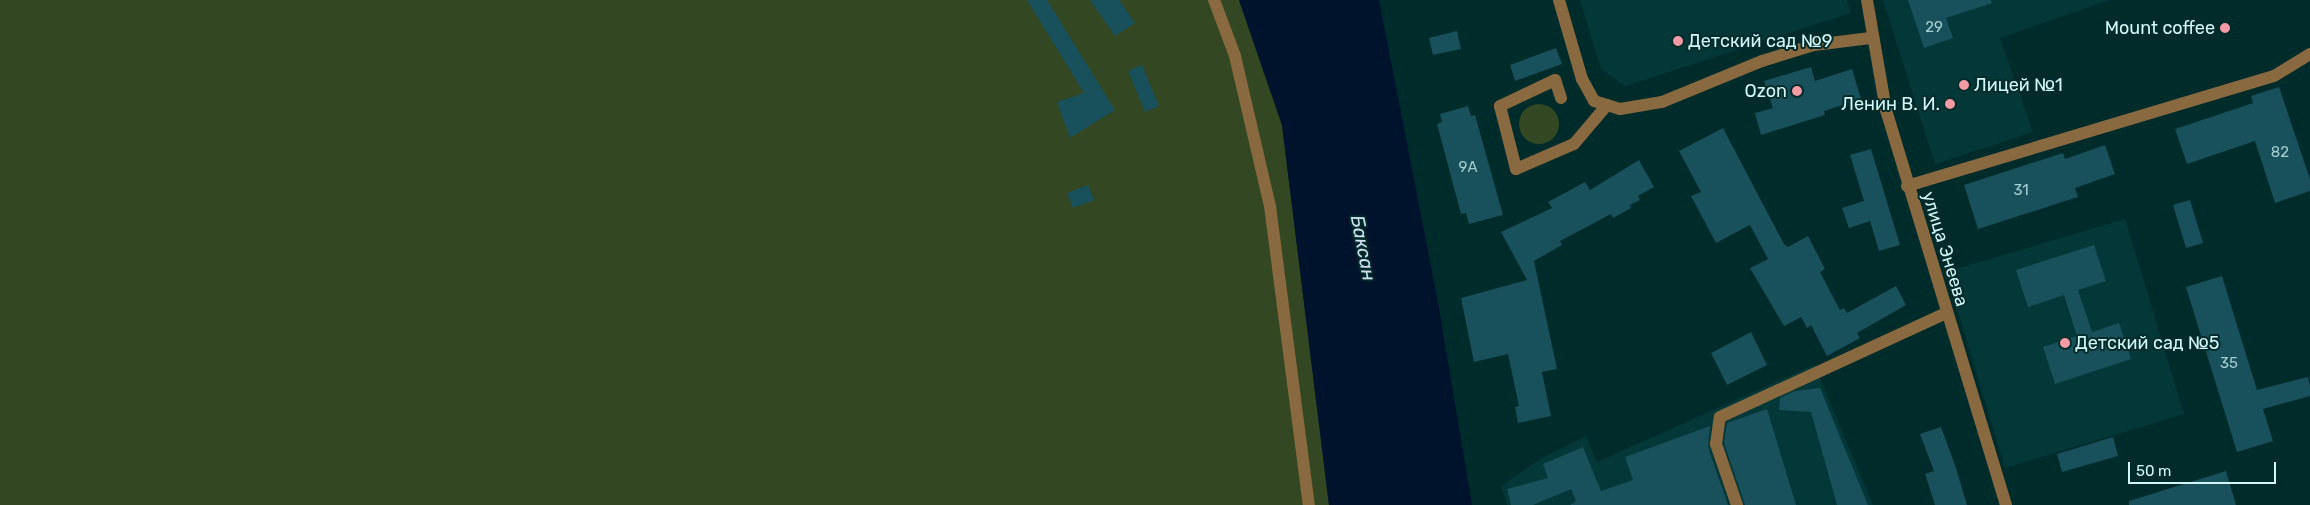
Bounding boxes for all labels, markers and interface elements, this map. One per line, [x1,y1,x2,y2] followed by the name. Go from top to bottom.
[2105,17,2215,39] place label: Mount coffee
[1925,19,1943,37] house number: 29
[2219,22,2231,34] marker: Mount coffee
[1688,30,1833,52] place label: Детский сад №9
[1672,35,1684,47] marker: Детский сад №9
[1974,74,2063,96] place label: Лицей №1
[1958,79,1970,91] marker: Лицей №1
[1745,80,1787,102] place label: Ozon
[1791,85,1803,97] marker: Ozon
[1841,93,1940,115] place label: Ленин В. И.
[1944,98,1956,110] marker: Ленин В. И.
[2271,144,2289,162] house number: 82
[1459,159,1477,177] house number: 9А
[2013,182,2029,200] house number: 31
[1917,189,1973,309] street label: улица Энеева
[1346,213,1380,283] water label: Баксан
[2075,332,2220,354] place label: Детский сад №5
[2059,337,2071,349] marker: Детский сад №5
[2220,355,2238,373] house number: 35
[2130,452,2278,484] scale bar
[2136,462,2171,480] text: 50 m

